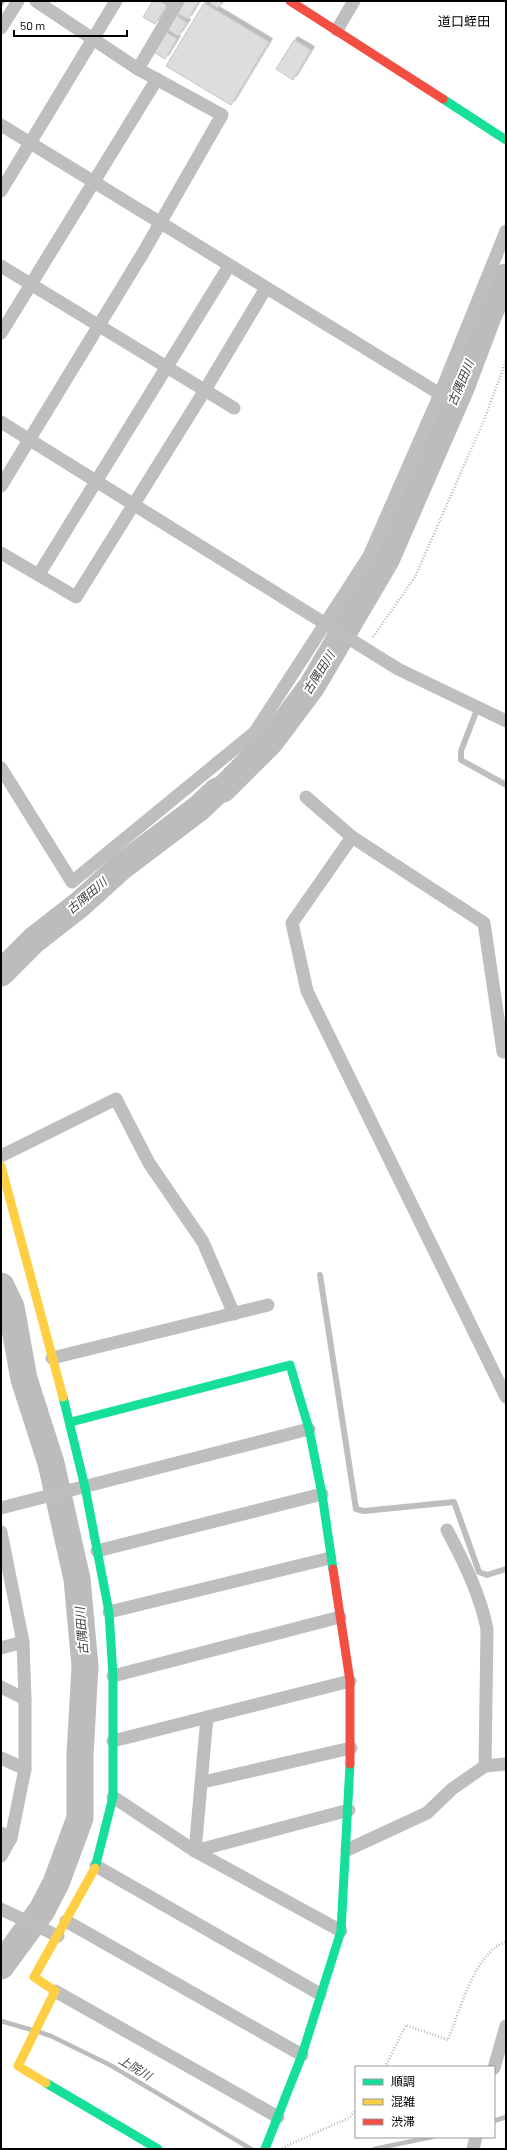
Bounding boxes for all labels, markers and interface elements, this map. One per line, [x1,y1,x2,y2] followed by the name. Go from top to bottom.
[14,12,127,38] scale bar
[438,13,490,29] district label: 道口蛭田
[20,18,45,32] text: 50 m
[444,356,477,407] water label: 古隅田川
[299,647,338,697] water label: 古隅田川
[63,873,111,916] water label: 古隅田川
[72,1605,90,1656] water label: 古隅田川
[116,2052,156,2083] water label: 上院川
[355,2066,495,2138] legend
[391,2074,415,2088] text: 順調
[391,2094,415,2108] text: 混雑
[391,2114,415,2128] text: 渋滞

